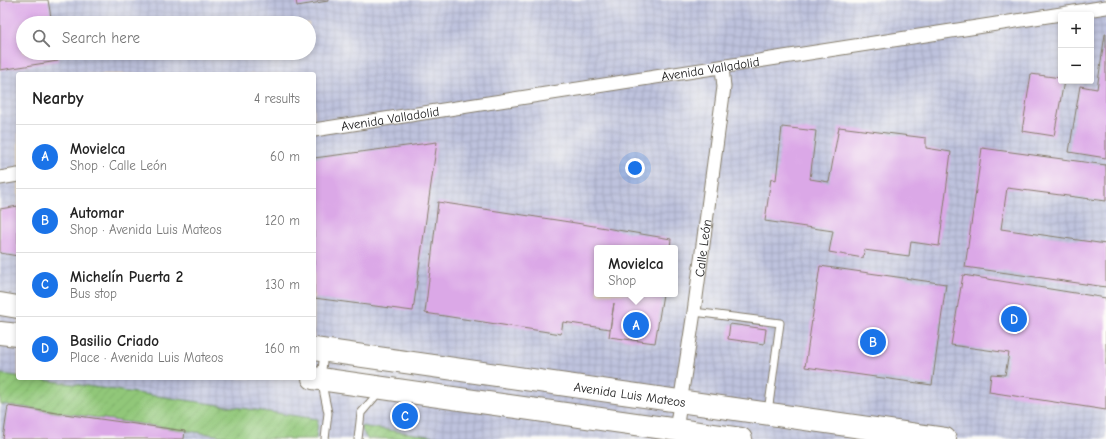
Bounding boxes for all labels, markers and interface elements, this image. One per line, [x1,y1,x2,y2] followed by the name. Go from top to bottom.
[1058,12,1094,84] map controls
[1058,12,1094,48] button: +
[16,16,316,60] search box
[30,27,52,49] icon: search
[62,29,140,47] text: Search here
[1058,48,1094,84] button: −
[660,53,760,83] street label: Avenida Valladolid
[32,89,83,108] text: Nearby
[254,91,300,106] text: 4 results
[340,103,440,133] street label: Avenida Valladolid
[70,140,125,158] text: Movielca
[41,149,49,164] text: A
[270,149,300,164] text: 60 m
[70,158,167,173] text: Shop · Calle León
[625,158,645,178] your location
[70,204,124,222] text: Automar
[41,213,49,228] text: B
[265,213,300,228] text: 120 m
[691,218,714,278] street label: Calle León
[70,222,222,237] text: Shop · Avenida Luis Mateos
[594,245,678,297] popup
[608,255,664,273] text: Movielca
[70,268,183,286] text: Michelín Puerta 2
[608,273,636,288] text: Shop
[41,277,49,292] text: C
[265,277,300,292] text: 130 m
[70,286,117,301] text: Bus stop
[1001,304,1027,334] pin: D
[623,310,649,340] pin: A
[860,327,886,357] pin: B
[70,332,159,350] text: Basilio Criado
[41,341,49,356] text: D
[265,341,300,356] text: 160 m
[70,350,223,365] text: Place · Avenida Luis Mateos
[573,379,687,409] street label: Avenida Luis Mateos
[392,401,418,431] pin: C

